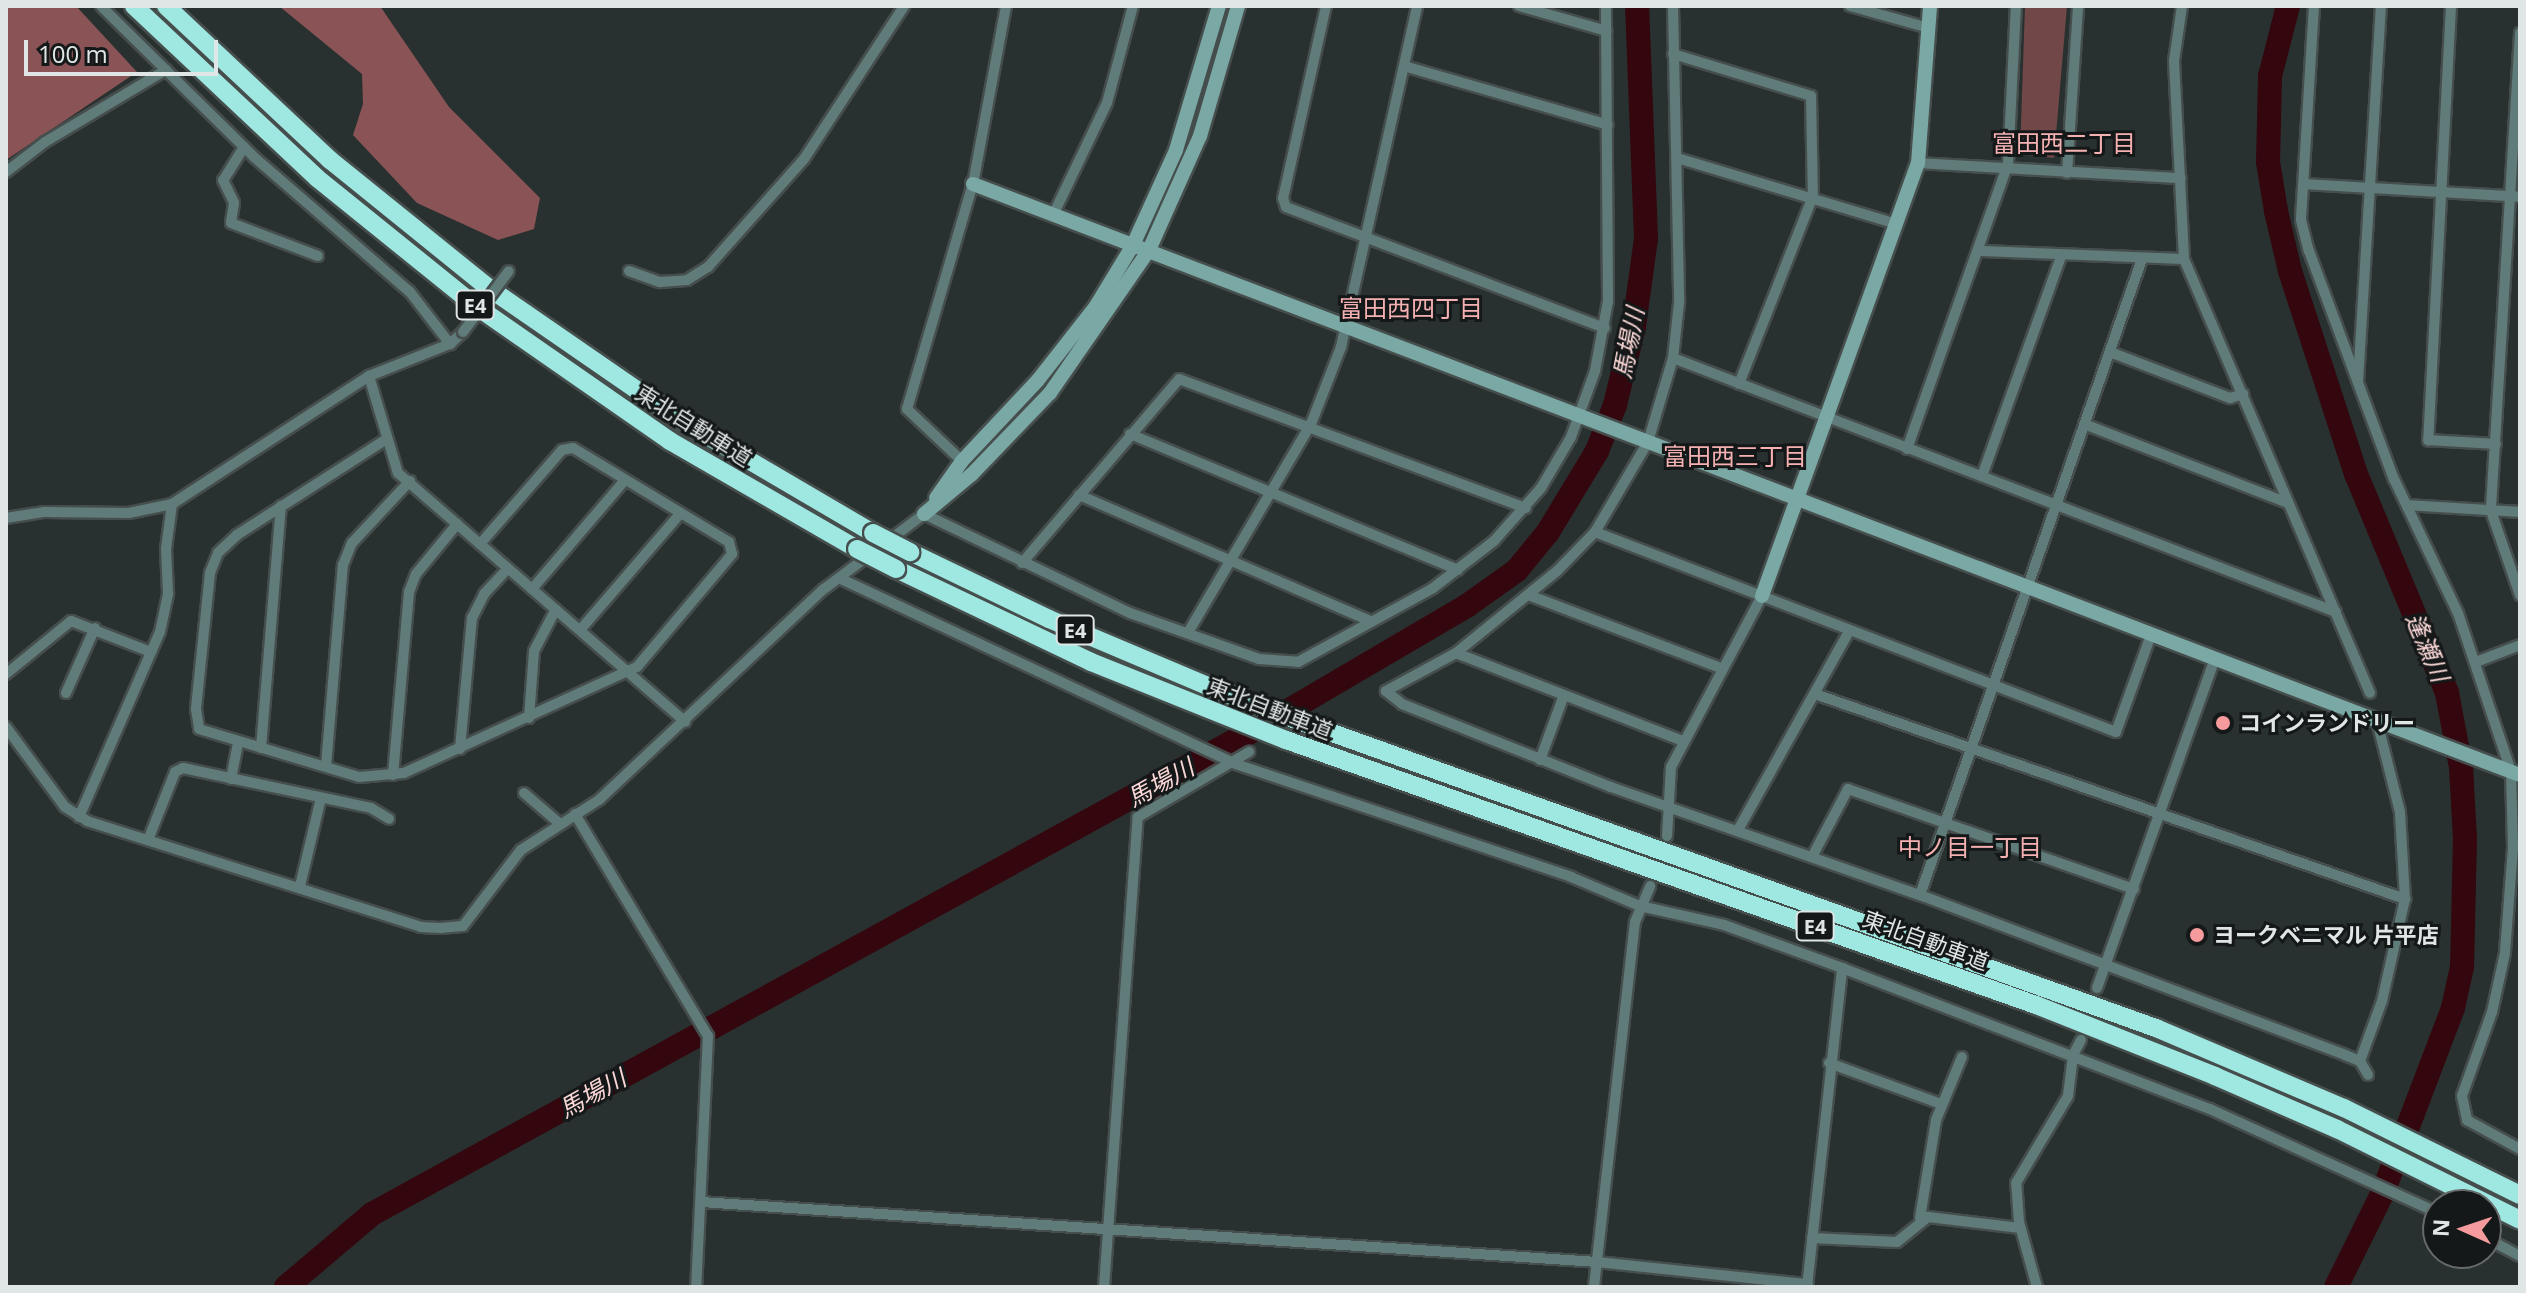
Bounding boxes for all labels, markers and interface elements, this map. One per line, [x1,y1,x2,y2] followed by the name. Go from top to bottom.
[28,24,222,74] scale bar
[38,37,108,70] text: 100 m
[1992,129,2136,157] district label: 富田西二丁目
[455,289,495,321] road number: E4
[1339,294,1483,322] district label: 富田西四丁目
[1607,305,1649,381] water label: 馬場川
[631,379,757,471] street label: 東北自動車道
[1663,442,1807,470] district label: 富田西三丁目
[2401,608,2455,686] water label: 逢瀬川
[1055,614,1095,646] road number: E4
[1204,672,1336,744] street label: 東北自動車道
[2239,710,2415,736] place label: コインランドリー
[2214,714,2232,732] marker: コインランドリー
[1122,752,1198,812] water label: 馬場川
[1898,833,2042,861] district label: 中ノ目一丁目
[1859,905,1993,975] street label: 東北自動車道
[1795,910,1835,942] road number: E4
[2213,922,2439,948] place label: ヨークベニマル 片平店
[2188,926,2206,944] marker: ヨークベニマル 片平店
[554,1063,630,1123] water label: 馬場川
[2422,1189,2502,1269] north arrow
[2425,1218,2455,1238] text: N

